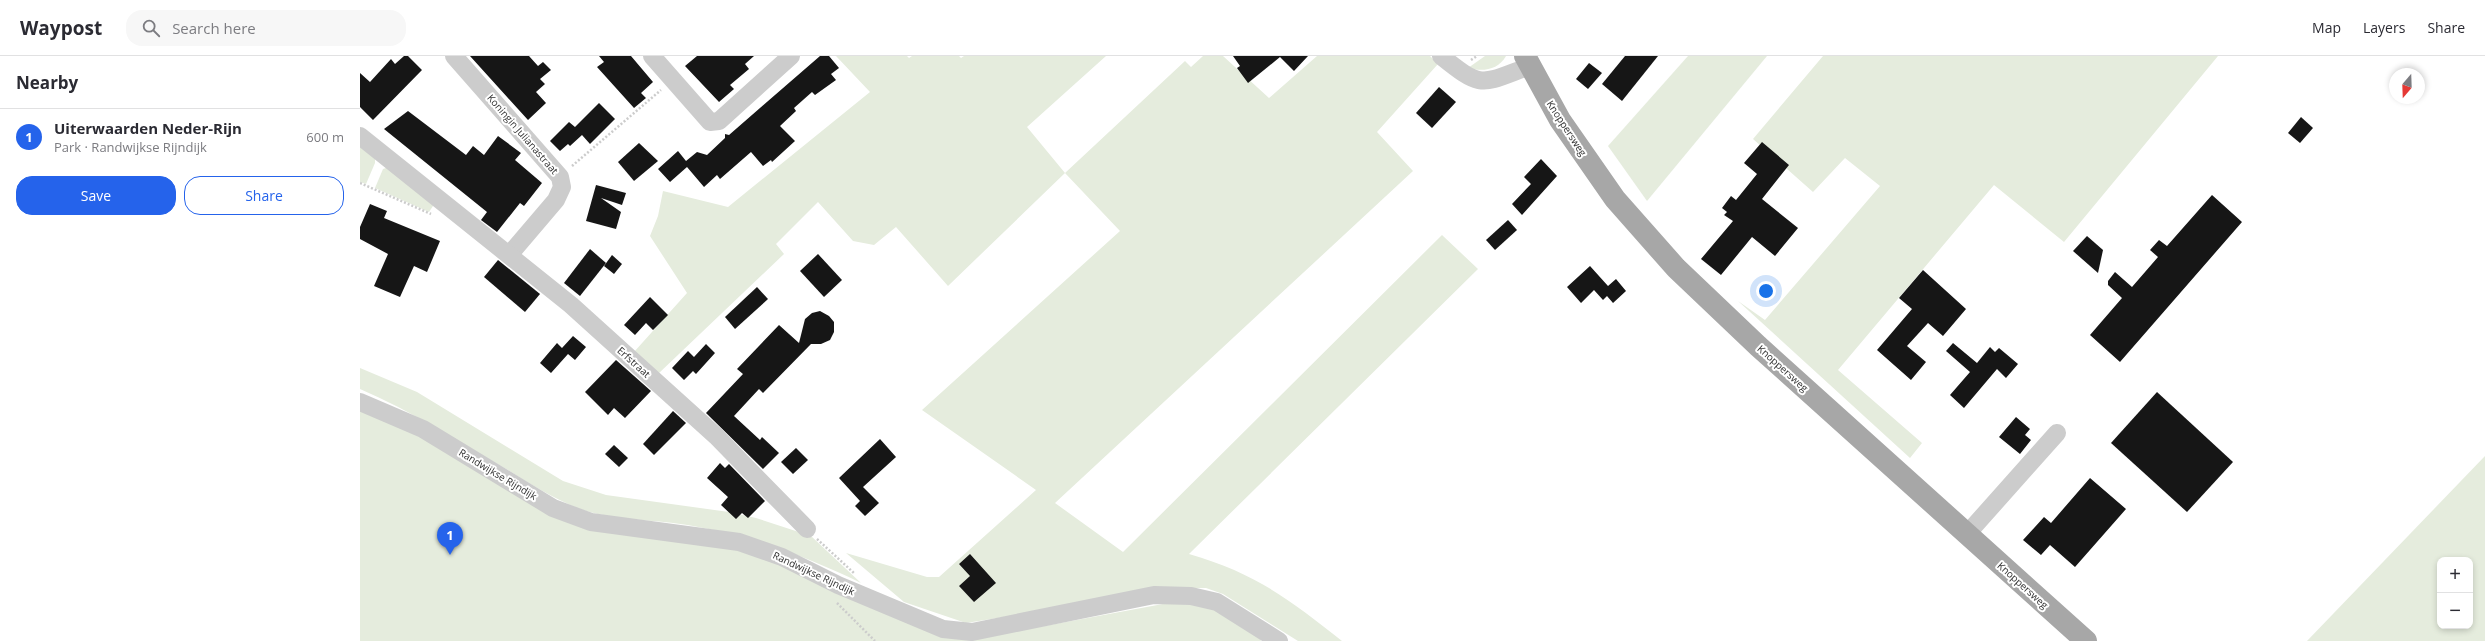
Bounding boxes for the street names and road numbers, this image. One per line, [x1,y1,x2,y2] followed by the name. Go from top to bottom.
[484,91,562,177] street label: Koningin Julianastraat
[1544,97,1591,159] street label: Knoppersweg
[1755,341,1812,395] street label: Knoppersweg
[614,343,654,381] street label: Erfstraat
[456,445,540,503] street label: Randwijkse Rijndijk
[771,548,858,598] street label: Randwijkse Rijndijk
[1995,558,2052,612] street label: Knoppersweg

